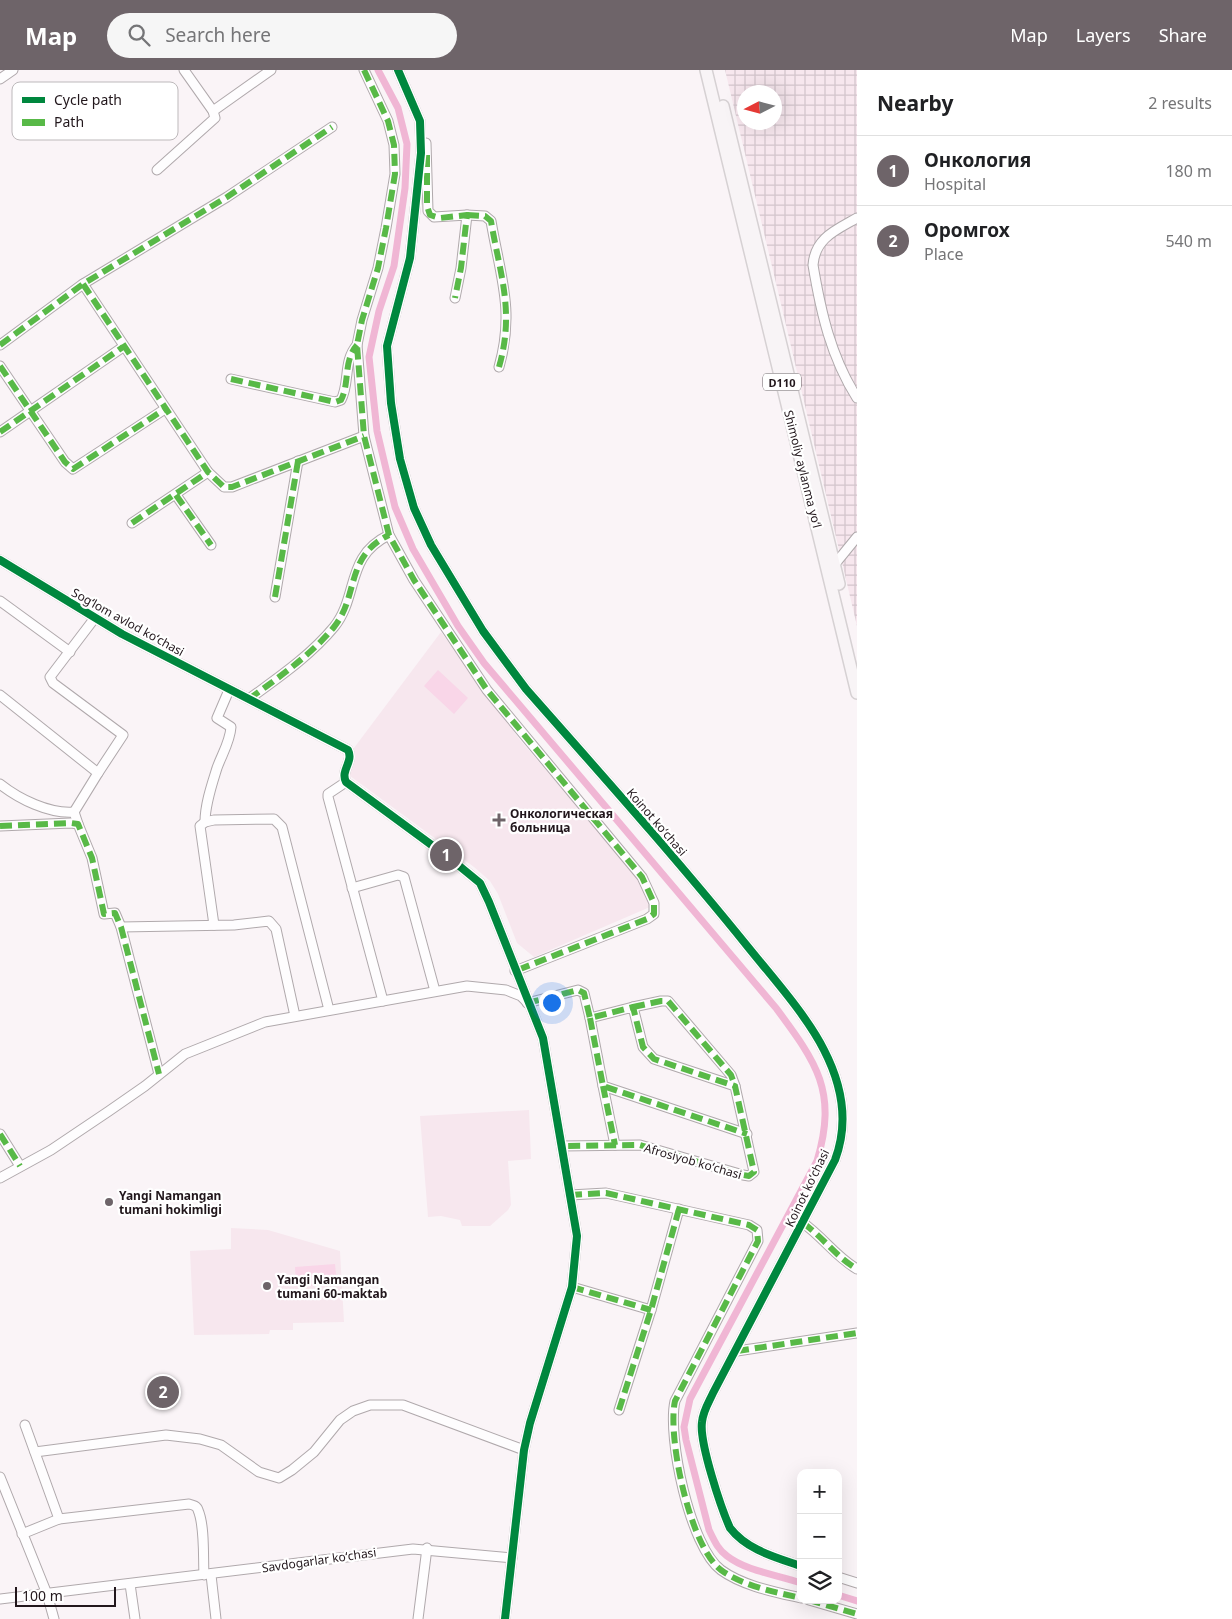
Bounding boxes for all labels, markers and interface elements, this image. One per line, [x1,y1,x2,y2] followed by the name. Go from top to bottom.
[107,13,457,58] search box
[25,19,77,52] text: Map
[125,21,153,49] icon: search
[165,22,271,48] text: Search here
[1010,23,1048,47] text: Map
[1076,23,1131,47] text: Layers
[1159,23,1207,47] text: Share
[12,82,178,140] legend
[737,85,782,130] north arrow
[877,89,953,117] text: Nearby
[54,90,122,109] text: Cycle path
[1148,92,1212,114] text: 2 results
[54,112,84,131] text: Path
[924,147,1031,173] text: Онкология
[888,160,898,182] text: 1
[1165,160,1212,182] text: 180 m
[924,173,986,195] text: Hospital
[924,217,1010,243] text: Оромгох
[888,230,898,252] text: 2
[1165,230,1212,252] text: 540 m
[924,243,964,265] text: Place
[763,374,801,390] road number: D110
[780,408,826,530] street label: Shimoliy aylanma yoʻl
[69,584,187,660] street label: Sogʻlom avlod koʻchasi
[623,785,691,859] street label: Koinot koʻchasi
[510,805,613,836] place label: Онкологическая больница
[492,813,506,827] marker: Онкологическая больница
[430,836,462,874] pin: 1
[539,990,565,1016] your location
[642,1139,744,1183] street label: Afrosiyob koʻchasi
[781,1146,833,1230] street label: Koinot koʻchasi
[119,1187,222,1218] place label: Yangi Namangan tumani hokimligi
[103,1196,115,1208] marker: Yangi Namangan tumani hokimligi
[277,1271,388,1302] place label: Yangi Namangan tumani 60-maktab
[261,1280,273,1292] marker: Yangi Namangan tumani 60-maktab
[147,1373,179,1411] pin: 2
[797,1469,842,1604] map controls
[797,1469,842,1514] button: +
[797,1514,842,1559] button: −
[261,1544,377,1576] street label: Savdogarlar koʻchasi
[797,1559,842,1604] button: layers
[15,1584,116,1607] scale bar
[22,1586,63,1605] text: 100 m

